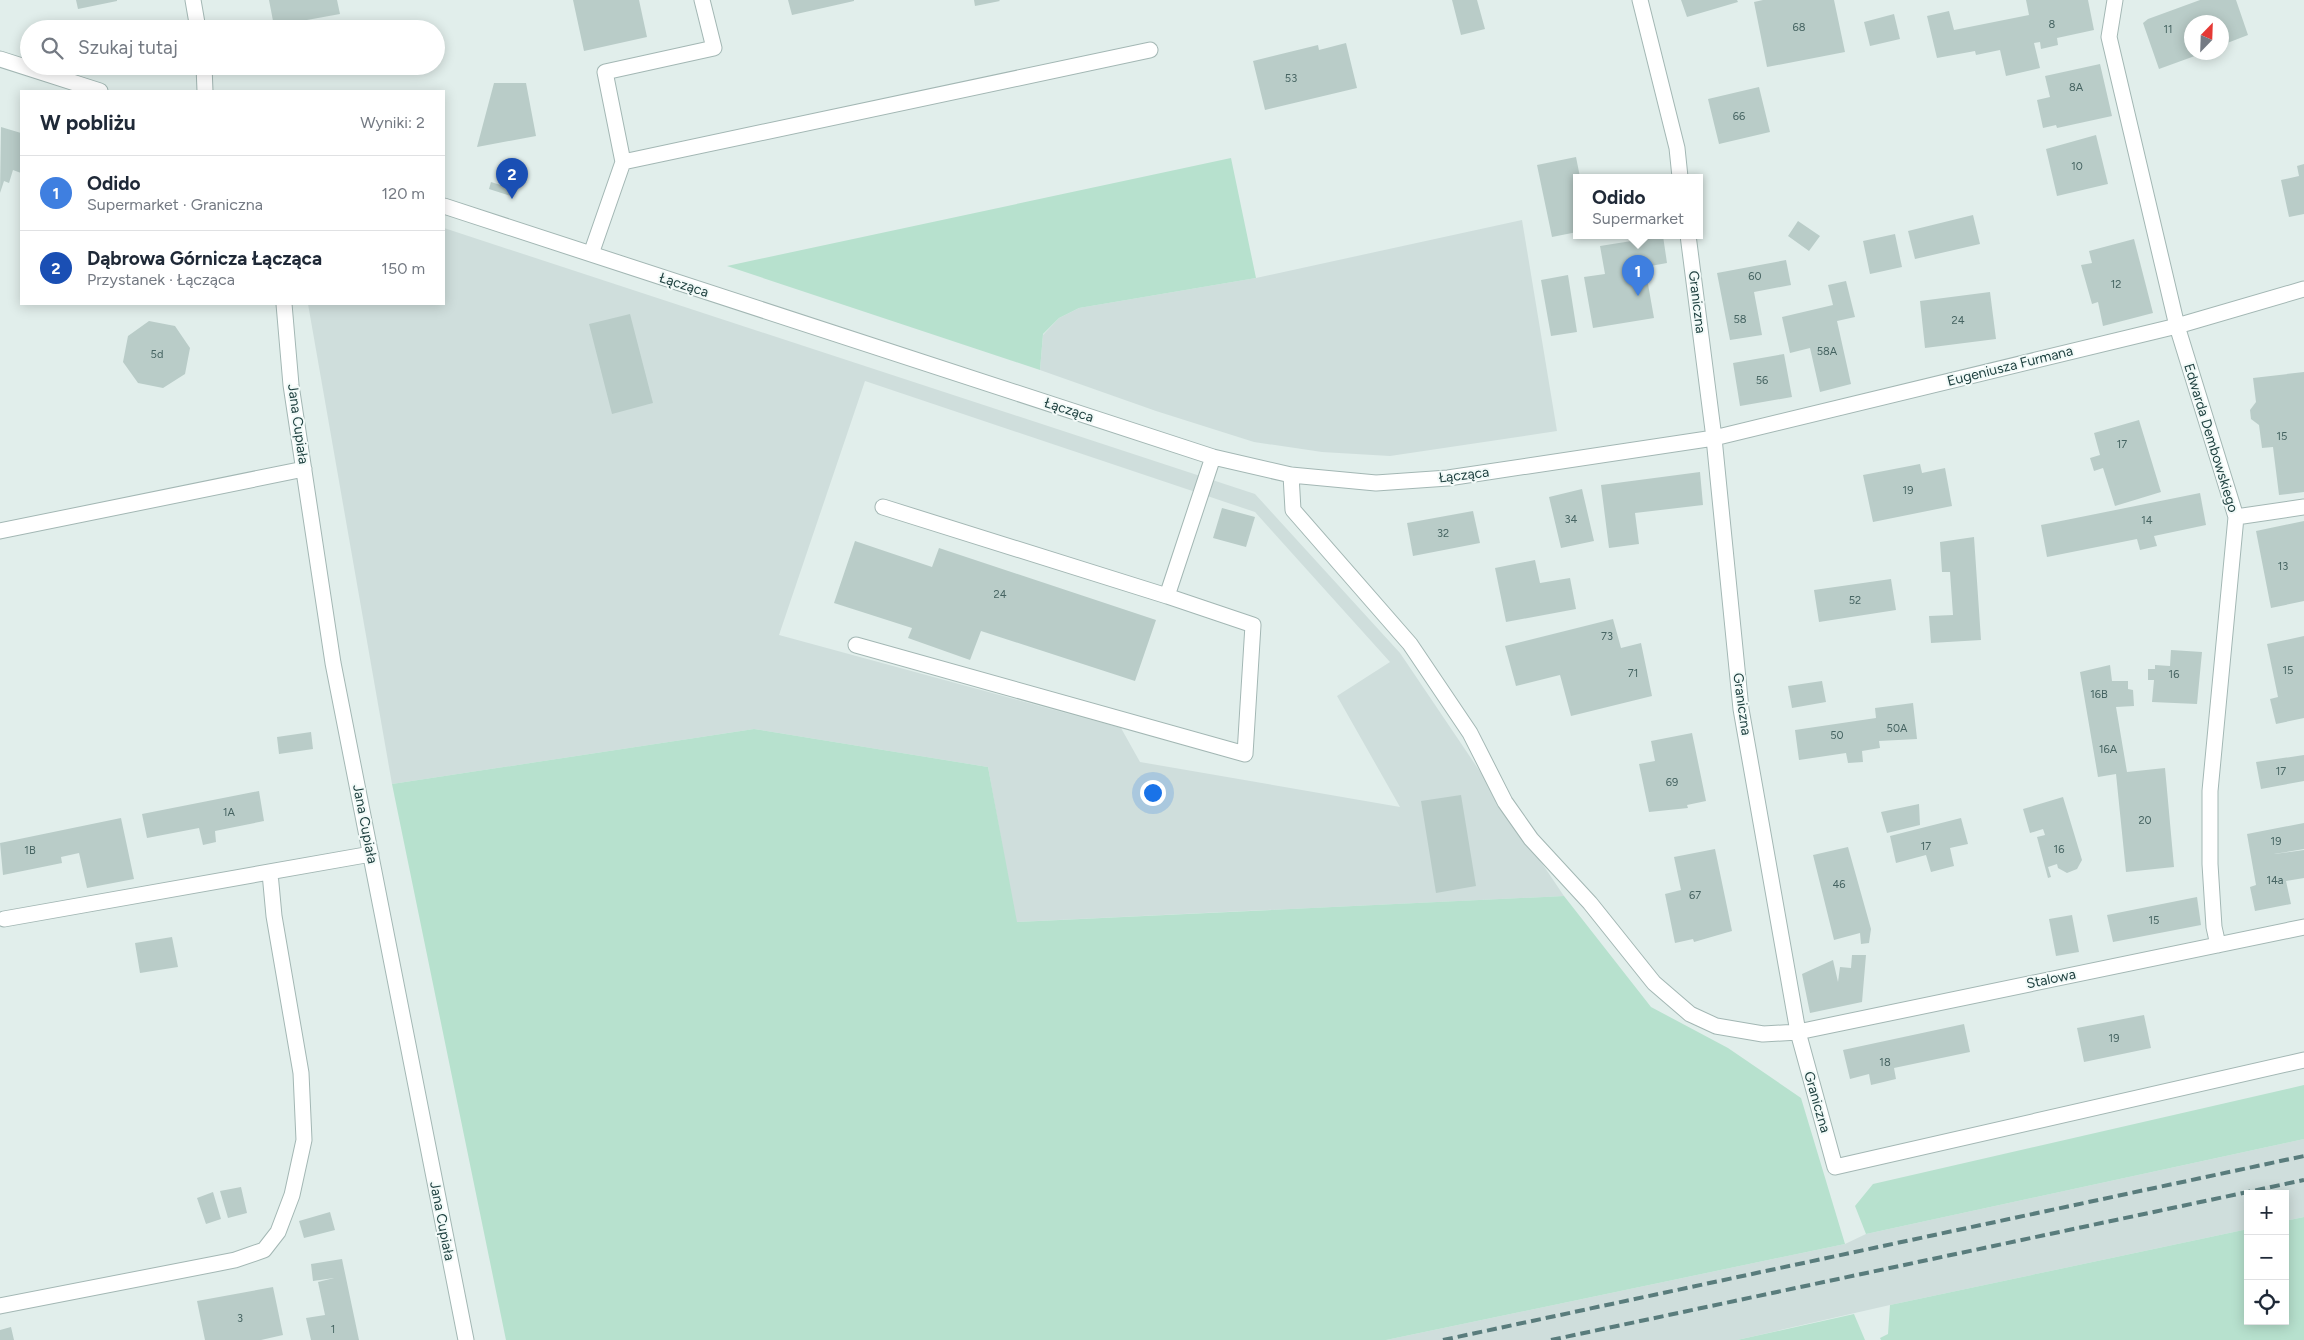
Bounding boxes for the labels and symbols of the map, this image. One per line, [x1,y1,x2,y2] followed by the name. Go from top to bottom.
[2184,15,2229,60] north arrow
[2049,18,2056,31] house number: 8
[1793,21,1806,34] house number: 68
[2163,23,2173,36] house number: 11
[1285,72,1297,85] house number: 53
[2069,81,2084,94] house number: 8A
[1733,110,1745,123] house number: 66
[496,158,528,199] pin: 2
[2071,160,2083,173] house number: 10
[1622,255,1654,296] pin: 1
[657,269,711,301] street label: Łącząca
[1685,270,1709,334] street label: Graniczna
[1748,270,1762,283] house number: 60
[2111,278,2121,291] house number: 12
[1733,313,1747,326] house number: 58
[1952,314,1965,327] house number: 24
[1945,342,2075,390] street label: Eugeniusza Furmana
[1817,345,1838,358] house number: 58A
[151,348,163,361] house number: 5d
[2180,361,2242,515] street label: Edwarda Dembowskiego
[1756,374,1768,387] house number: 56
[284,383,312,465] street label: Jana Cupiała
[1042,394,1096,426] street label: Łącząca
[2277,430,2287,443] house number: 15
[2117,438,2127,451] house number: 17
[1438,463,1490,487] street label: Łącząca
[1903,484,1913,497] house number: 19
[1565,513,1578,526] house number: 34
[2141,514,2153,527] house number: 14
[1437,527,1449,540] house number: 32
[2278,560,2288,573] house number: 13
[994,588,1007,601] house number: 24
[1849,594,1861,607] house number: 52
[1601,630,1613,643] house number: 73
[2283,664,2293,677] house number: 15
[1628,667,1638,680] house number: 71
[2169,668,2179,681] house number: 16
[1729,672,1755,736] street label: Graniczna
[2090,688,2108,701] house number: 16B
[1887,722,1908,735] house number: 50A
[1830,729,1844,742] house number: 50
[2099,743,2118,756] house number: 16A
[2276,765,2286,778] house number: 17
[1666,776,1678,789] house number: 69
[1140,780,1166,806] your location
[349,783,381,865] street label: Jana Cupiała
[223,806,236,819] house number: 1A
[2138,814,2152,827] house number: 20
[2271,835,2281,848] house number: 19
[1921,840,1931,853] house number: 17
[2054,843,2064,856] house number: 16
[24,844,36,857] house number: 1B
[2267,874,2283,887] house number: 14a
[1832,878,1846,891] house number: 46
[1689,889,1701,902] house number: 67
[2149,914,2159,927] house number: 15
[2025,965,2077,993] street label: Stalowa
[2109,1032,2119,1045] house number: 19
[1879,1056,1891,1069] house number: 18
[1800,1069,1834,1135] street label: Graniczna
[426,1180,458,1262] street label: Jana Cupiała
[237,1312,243,1325] house number: 3
[331,1323,335,1336] house number: 1

